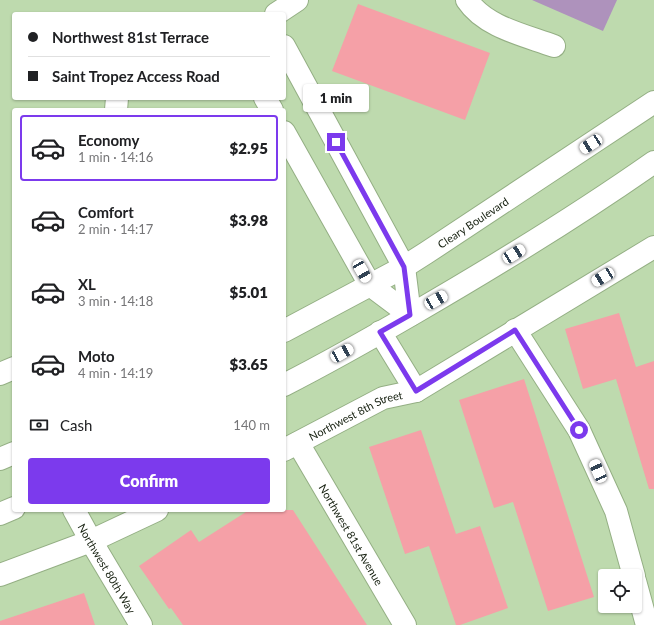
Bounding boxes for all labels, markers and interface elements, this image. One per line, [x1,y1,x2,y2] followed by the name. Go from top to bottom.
[52,28,209,46] text: Northwest 81st Terrace
[52,67,220,85] text: Saint Tropez Access Road
[303,84,369,112] callout: 1 min
[320,90,352,106] text: 1 min
[30,130,66,166] icon: car
[78,131,139,149] text: Economy
[578,132,604,156] car
[327,133,345,151] route end
[230,139,268,157] text: $2.95
[78,149,153,165] text: 1 min · 14:16
[435,194,510,250] street label: Cleary Boulevard
[30,202,66,238] icon: car
[78,203,134,221] text: Comfort
[230,211,268,229] text: $3.98
[78,221,153,237] text: 2 min · 14:17
[501,243,527,265] car
[351,258,373,284] car
[590,266,616,288] car
[30,274,66,310] icon: car
[78,275,96,293] text: XL
[230,283,268,301] text: $5.01
[423,289,449,311] car
[78,293,153,309] text: 3 min · 14:18
[329,342,355,364] car
[30,346,66,382] icon: car
[78,347,115,365] text: Moto
[230,355,268,373] text: $3.65
[78,365,153,381] text: 4 min · 14:19
[306,388,404,442] street label: Northwest 8th Street
[28,414,50,436] icon: cash
[60,416,92,434] text: Cash
[233,417,270,433] text: 140 m
[570,421,588,439] route start
[28,458,270,504] button: Confirm
[588,458,608,484] car
[317,482,387,587] street label: Northwest 81st Avenue
[76,521,139,616] street label: Northwest 80th Way
[598,569,642,613] map controls
[598,569,642,613] button: locate

